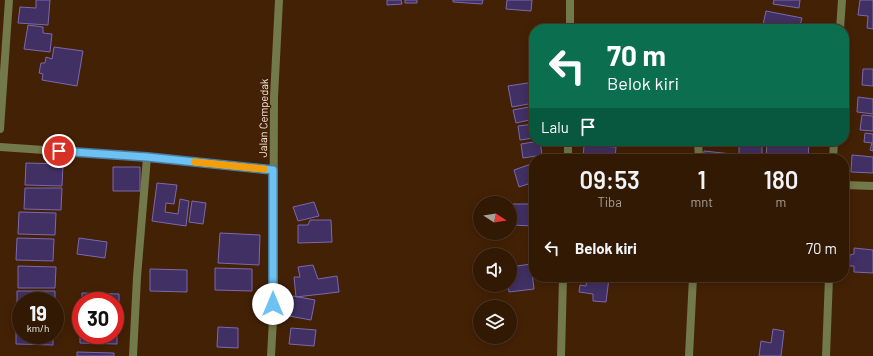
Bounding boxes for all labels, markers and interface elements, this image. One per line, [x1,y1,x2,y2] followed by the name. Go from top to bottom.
[607,38,666,72] text: 70 m
[541,40,593,92] icon: left
[607,72,679,94] text: Belok kiri
[256,78,270,158] street label: Jalan Cempedak
[577,116,599,138] icon: arrive
[541,118,569,136] text: Lalu
[42,134,76,168] pin
[48,140,70,162] icon: arrive
[580,165,640,194] text: 09:53
[697,165,706,194] text: 1
[764,165,798,194] text: 180
[598,194,622,210] text: Tiba
[690,194,713,210] text: mnt
[776,194,786,210] text: m
[473,196,517,240] north arrow
[473,196,517,344] map controls
[541,237,563,259] icon: left
[575,239,637,257] text: Belok kiri
[806,239,837,257] text: 70 m
[473,248,517,292] button: sound
[252,283,294,325] position arrow
[72,292,124,344] speed limit sign: 30
[473,300,517,344] button: layers
[29,301,47,325] text: 19
[27,322,49,334] text: km/h

